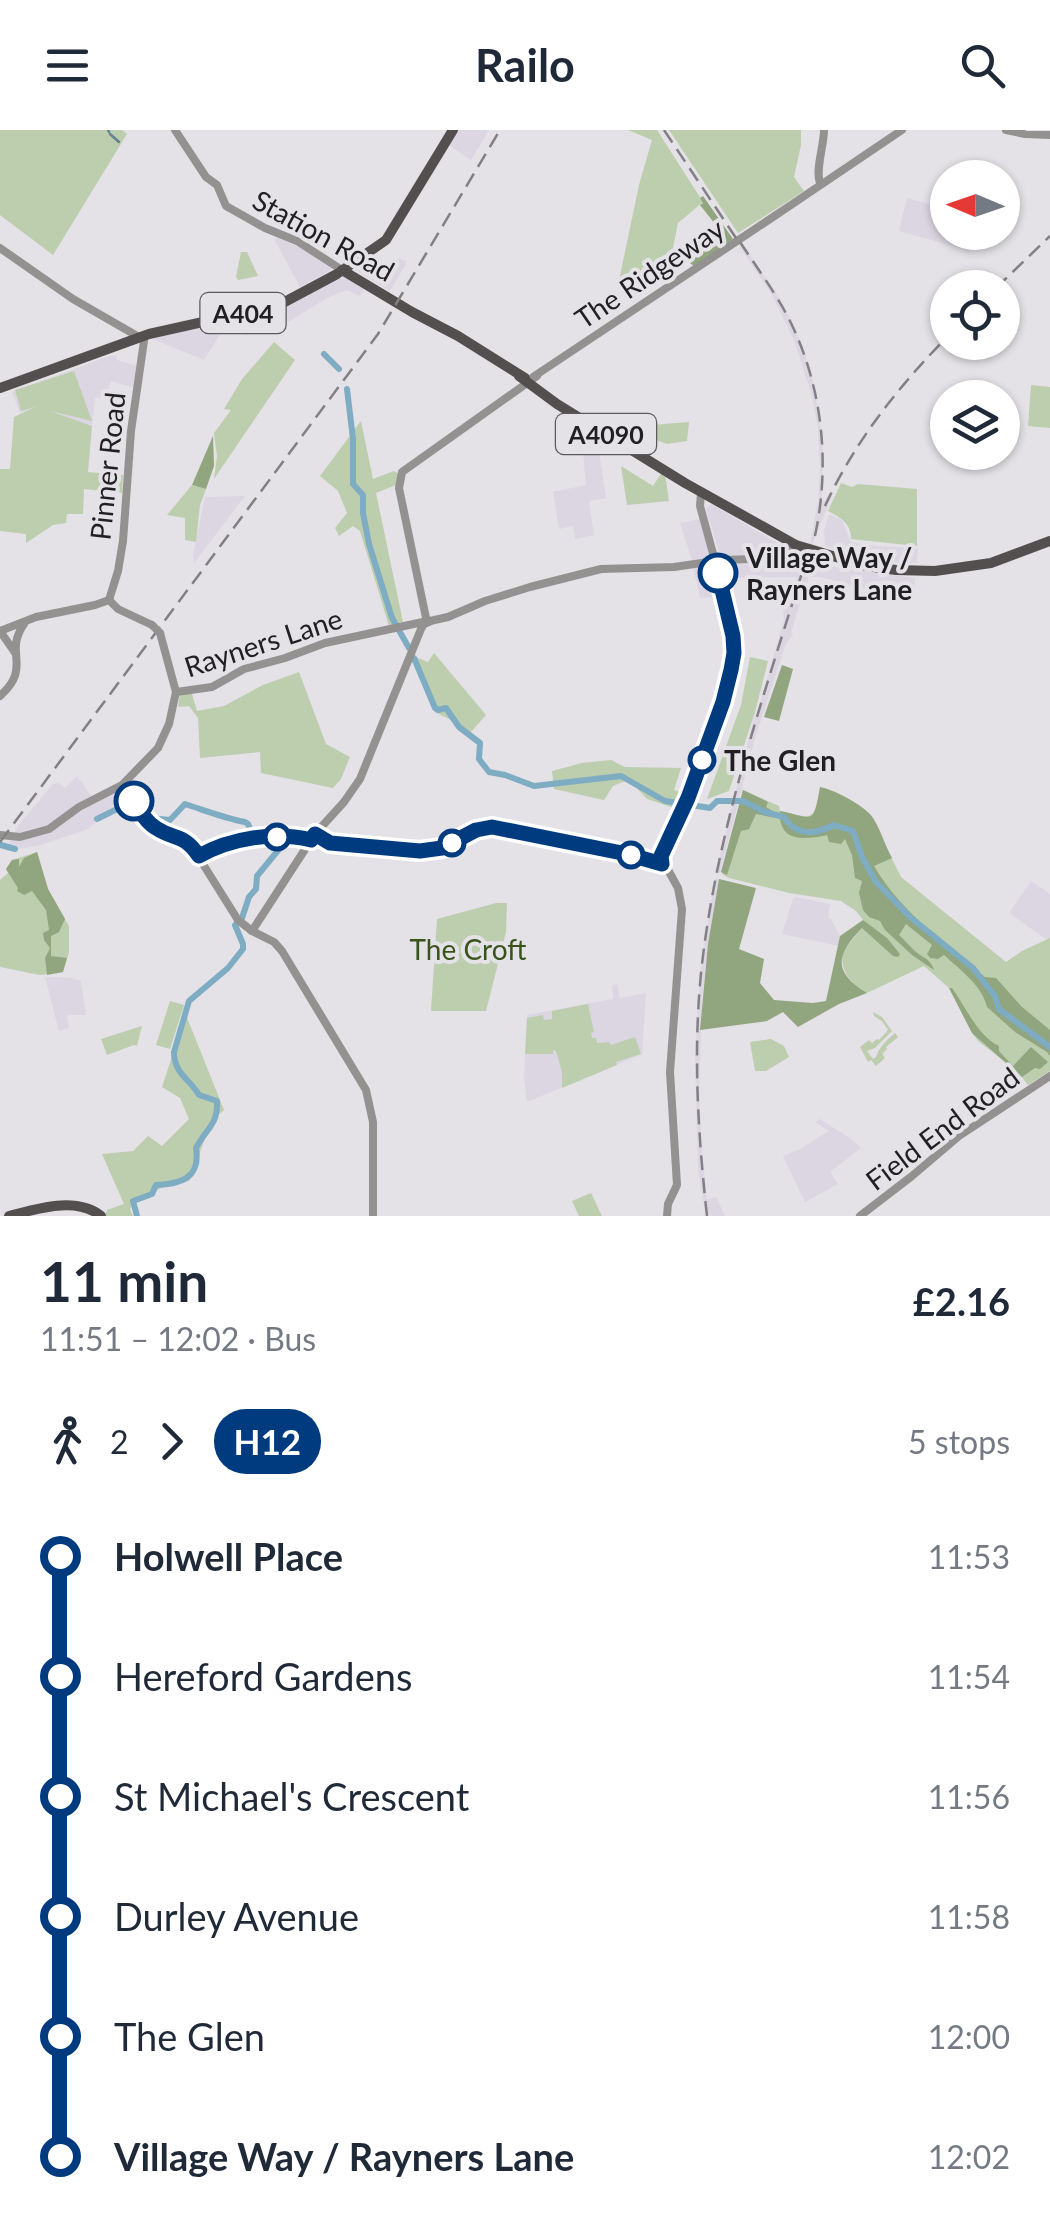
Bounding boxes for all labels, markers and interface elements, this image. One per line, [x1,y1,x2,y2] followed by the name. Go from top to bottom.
[40,38,95,93] icon: menu
[475,38,575,92] text: Railo
[955,38,1010,93] icon: search
[930,160,1020,250] north arrow
[930,160,1020,470] map controls
[247,182,401,288] street label: Station Road
[568,210,730,335] street label: The Ridgeway
[930,270,1020,360] button: locate
[200,293,286,333] road number: A404
[930,380,1020,470] button: layers
[82,390,132,542] street label: Pinner Road
[556,414,656,454] road number: A4090
[745,540,912,606] place label: Village Way / Rayners Lane
[699,554,737,592] marker: Village Way / Rayners Lane
[180,601,346,683] street label: Rayners Lane
[724,743,836,777] place label: The Glen
[689,747,715,773] marker: The Glen
[115,782,153,820] unlabelled marker
[264,824,290,850] unlabelled marker
[439,830,465,856] unlabelled marker
[618,842,644,868] unlabelled marker
[410,932,526,966] park label: The Croft
[859,1059,1025,1197] street label: Field End Road
[40,1248,208,1314] text: 11 min
[913,1278,1010,1324] text: £2.16
[40,1319,316,1358] text: 11:51 – 12:02 · Bus
[40,1414,95,1469] icon: walk
[144,1414,199,1469] icon: forward
[234,1420,301,1462] text: H12
[110,1422,129,1461] text: 2
[908,1422,1010,1461] text: 5 stops
[114,1533,343,1579] text: Holwell Place
[928,1537,1010,1576] text: 11:53
[114,1653,412,1699] text: Hereford Gardens
[928,1657,1010,1696] text: 11:54
[114,1773,469,1819] text: St Michael's Crescent
[928,1777,1010,1816] text: 11:56
[114,1893,359,1939] text: Durley Avenue
[928,1897,1010,1936] text: 11:58
[114,2013,265,2059] text: The Glen
[928,2017,1010,2056] text: 12:00
[114,2133,574,2179] text: Village Way / Rayners Lane
[928,2137,1010,2176] text: 12:02

